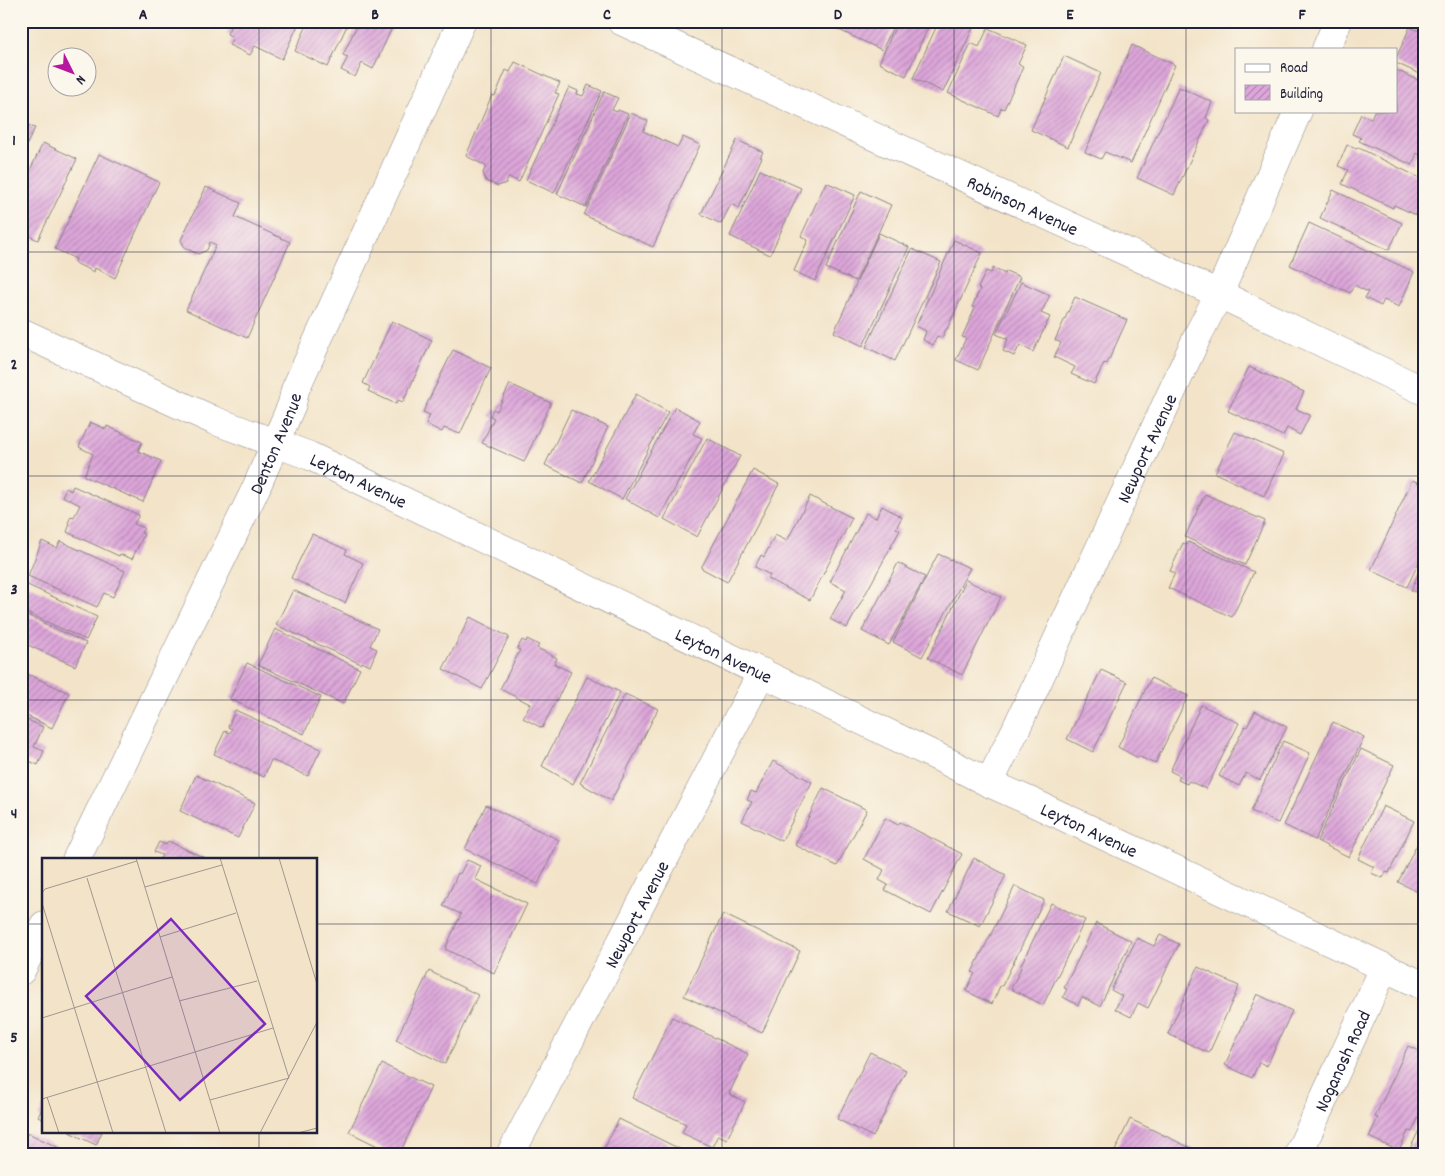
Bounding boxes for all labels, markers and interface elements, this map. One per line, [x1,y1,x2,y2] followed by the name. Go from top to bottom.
[139,4,148,27] text: A
[371,4,379,27] text: B
[603,4,611,27] text: C
[834,4,843,27] text: D
[1066,4,1074,27] text: E
[1298,4,1306,27] text: F
[48,48,98,98] north arrow
[1235,48,1398,112] legend
[1280,58,1308,80] text: Road
[70,70,90,89] text: N
[1280,84,1323,106] text: Building
[12,130,16,153] text: 1
[961,171,1082,245] street label: Robinson Avenue
[11,354,18,377] text: 2
[1112,390,1186,508] street label: Newport Avenue
[245,391,311,500] street label: Denton Avenue
[305,448,410,517] street label: Leyton Avenue
[10,579,18,602] text: 3
[670,623,776,693] street label: Leyton Avenue
[1035,798,1141,867] street label: Leyton Avenue
[11,803,17,826] text: 4
[600,857,678,974] street label: Newport Avenue
[42,858,318,1134] inset map
[1310,1007,1380,1117] street label: Noganosh Road
[10,1027,18,1050] text: 5

